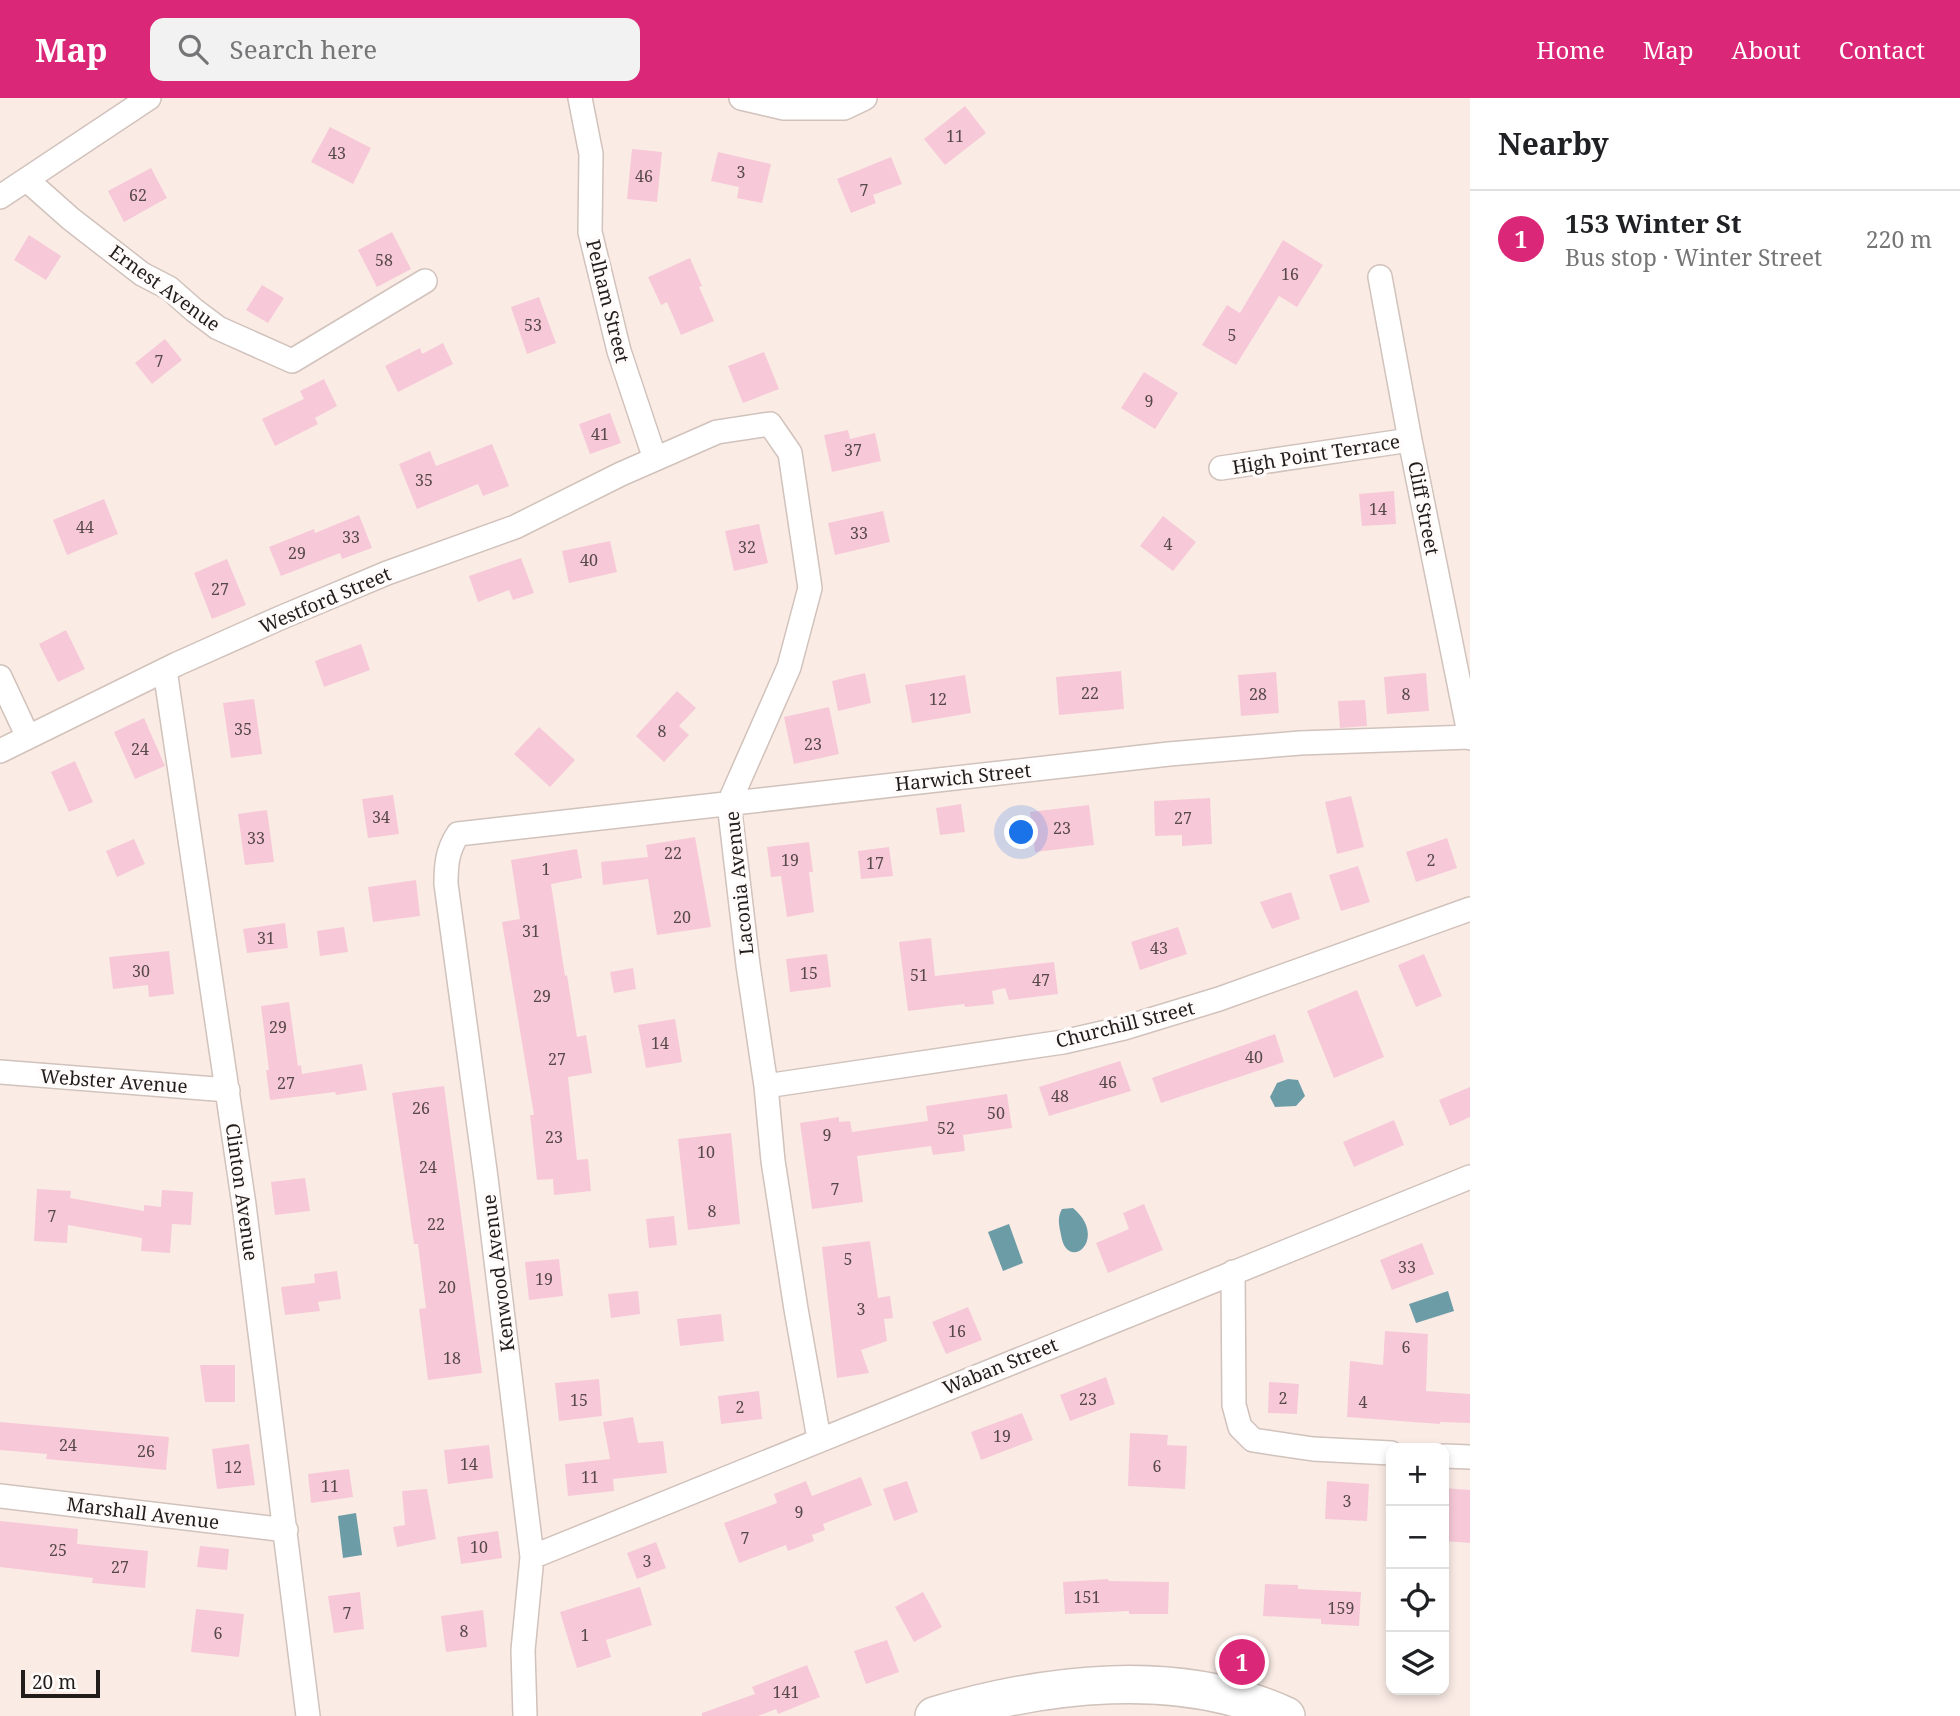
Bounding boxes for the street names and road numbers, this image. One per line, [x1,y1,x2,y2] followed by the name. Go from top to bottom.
[580,237,636,366] street label: Pelham Street
[104,239,226,337] street label: Ernest Avenue
[1230,428,1402,480] street label: High Point Terrace
[1402,459,1446,557] street label: Cliff Street
[255,560,395,639] street label: Westford Street
[894,757,1033,797] street label: Harwich Street
[719,810,759,956] street label: Laconia Avenue
[1053,994,1197,1054] street label: Churchill Street
[39,1063,189,1099] street label: Webster Avenue
[219,1122,265,1262] street label: Clinton Avenue
[475,1193,521,1353] street label: Kenwood Avenue
[939,1331,1062,1401] street label: Waban Street
[65,1491,221,1535] street label: Marshall Avenue

